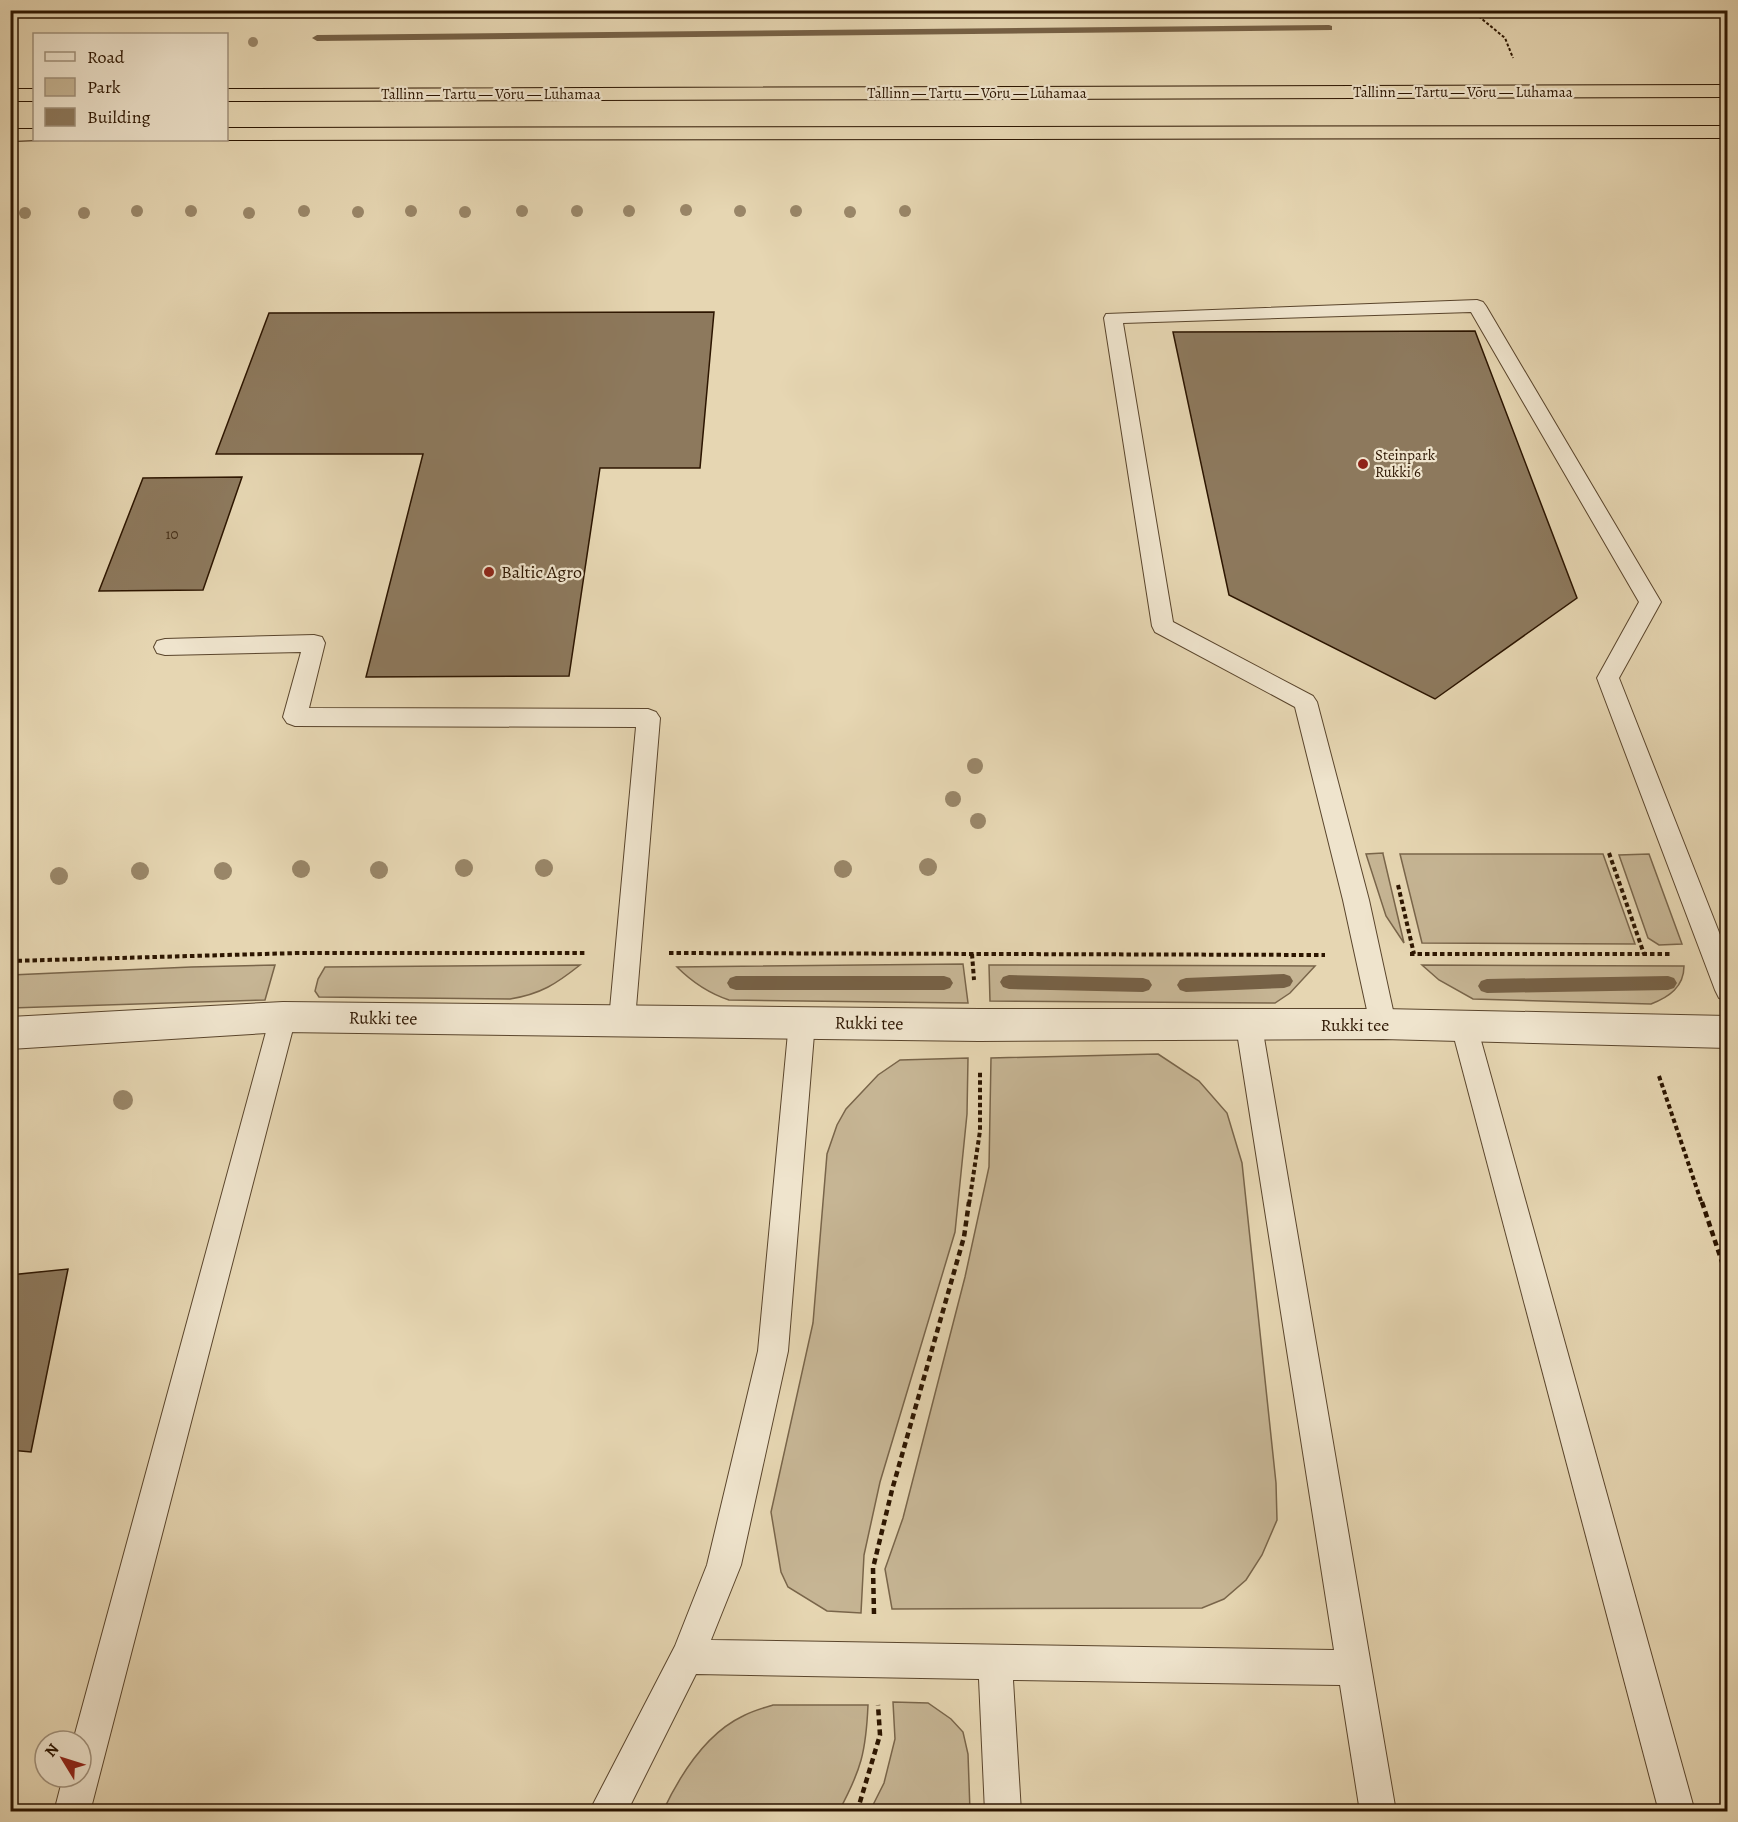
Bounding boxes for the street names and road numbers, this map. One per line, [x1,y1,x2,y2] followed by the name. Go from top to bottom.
[1353,82,1573,102] street label: Tallinn — Tartu — Võru — Luhamaa
[867,83,1087,103] street label: Tallinn — Tartu — Võru — Luhamaa
[381,84,601,104] street label: Tallinn — Tartu — Võru — Luhamaa
[348,1005,418,1031] street label: Rukki tee
[834,1010,904,1036] street label: Rukki tee
[1321,1013,1389,1037] street label: Rukki tee

